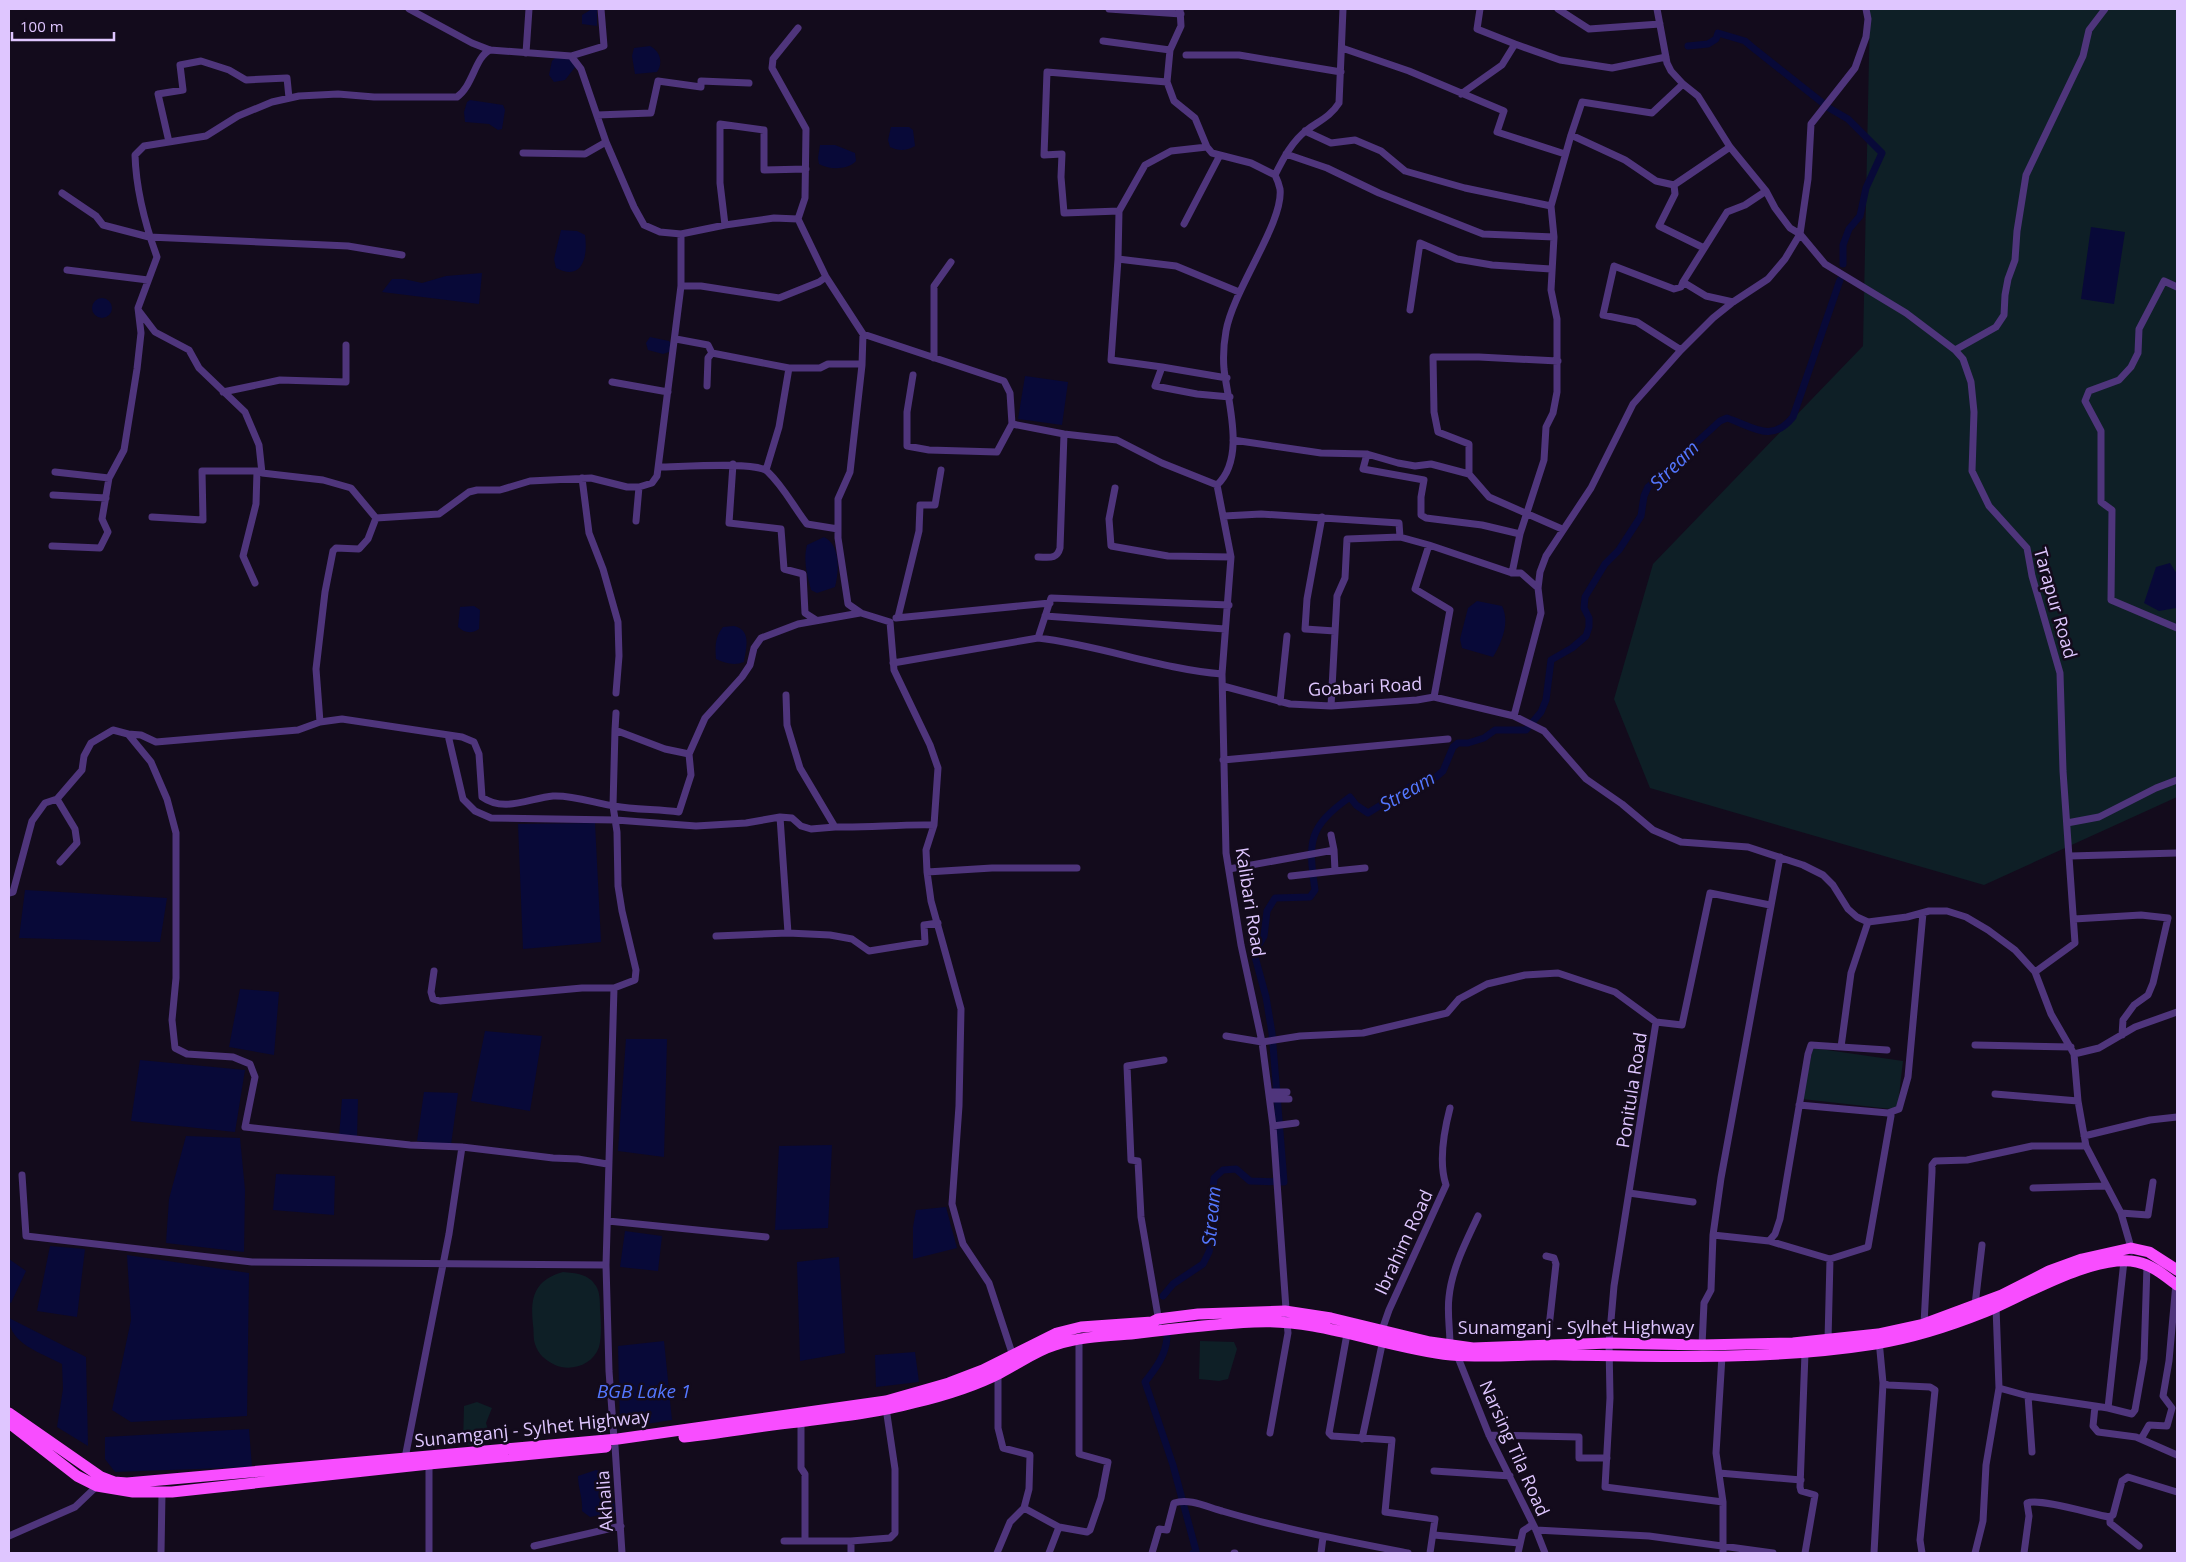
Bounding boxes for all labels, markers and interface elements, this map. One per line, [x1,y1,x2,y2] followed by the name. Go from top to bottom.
[12,10,115,42] scale bar
[20,16,64,36] text: 100 m
[1644,435,1704,495] water label: Stream
[2029,545,2083,661] street label: Tarapur Road
[1307,671,1423,701] street label: Goabari Road
[1374,765,1440,817] water label: Stream
[1230,845,1272,959] street label: Kalibari Road
[1610,1030,1652,1150] street label: Ponitula Road
[1195,1185,1227,1247] water label: Stream
[1368,1186,1438,1298] street label: Ibrahim Road
[1458,1315,1695,1339] street label: Sunamganj - Sylhet Highway
[1474,1376,1556,1520] street label: Narsing Tila Road
[597,1378,691,1404] water label: BGB Lake 1
[413,1404,652,1452] street label: Sunamganj - Sylhet Highway
[590,1470,618,1532] street label: Akhalia

